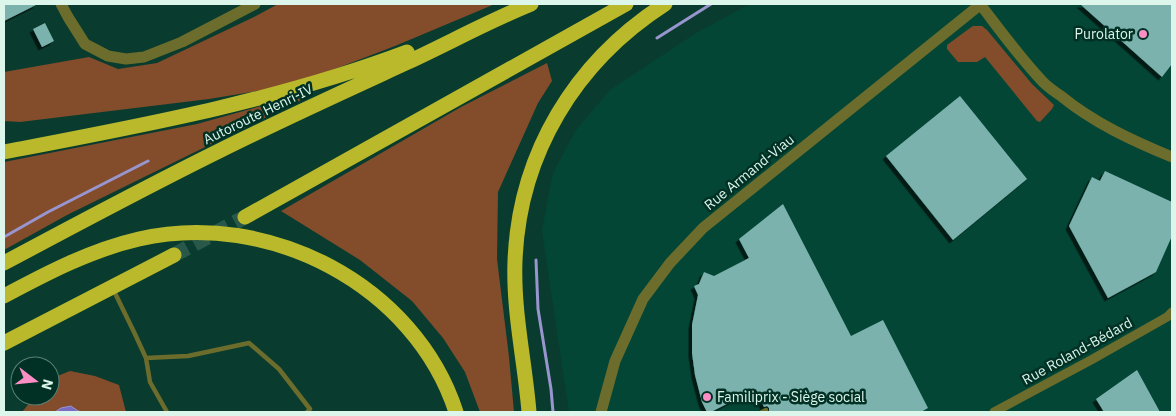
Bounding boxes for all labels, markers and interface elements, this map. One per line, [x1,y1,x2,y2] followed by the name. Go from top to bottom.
[1075,25,1133,43] place label: Purolator
[1137,28,1149,40] marker: Purolator
[200,79,316,148] street label: Autoroute Henri-IV
[700,130,798,214] street label: Rue Armand-Viau
[1019,313,1135,389] street label: Rue Roland-Bédard
[10,356,60,406] north arrow
[37,377,58,392] text: N
[717,388,865,406] place label: Familiprix - Siège social
[701,391,713,403] marker: Familiprix - Siège social

